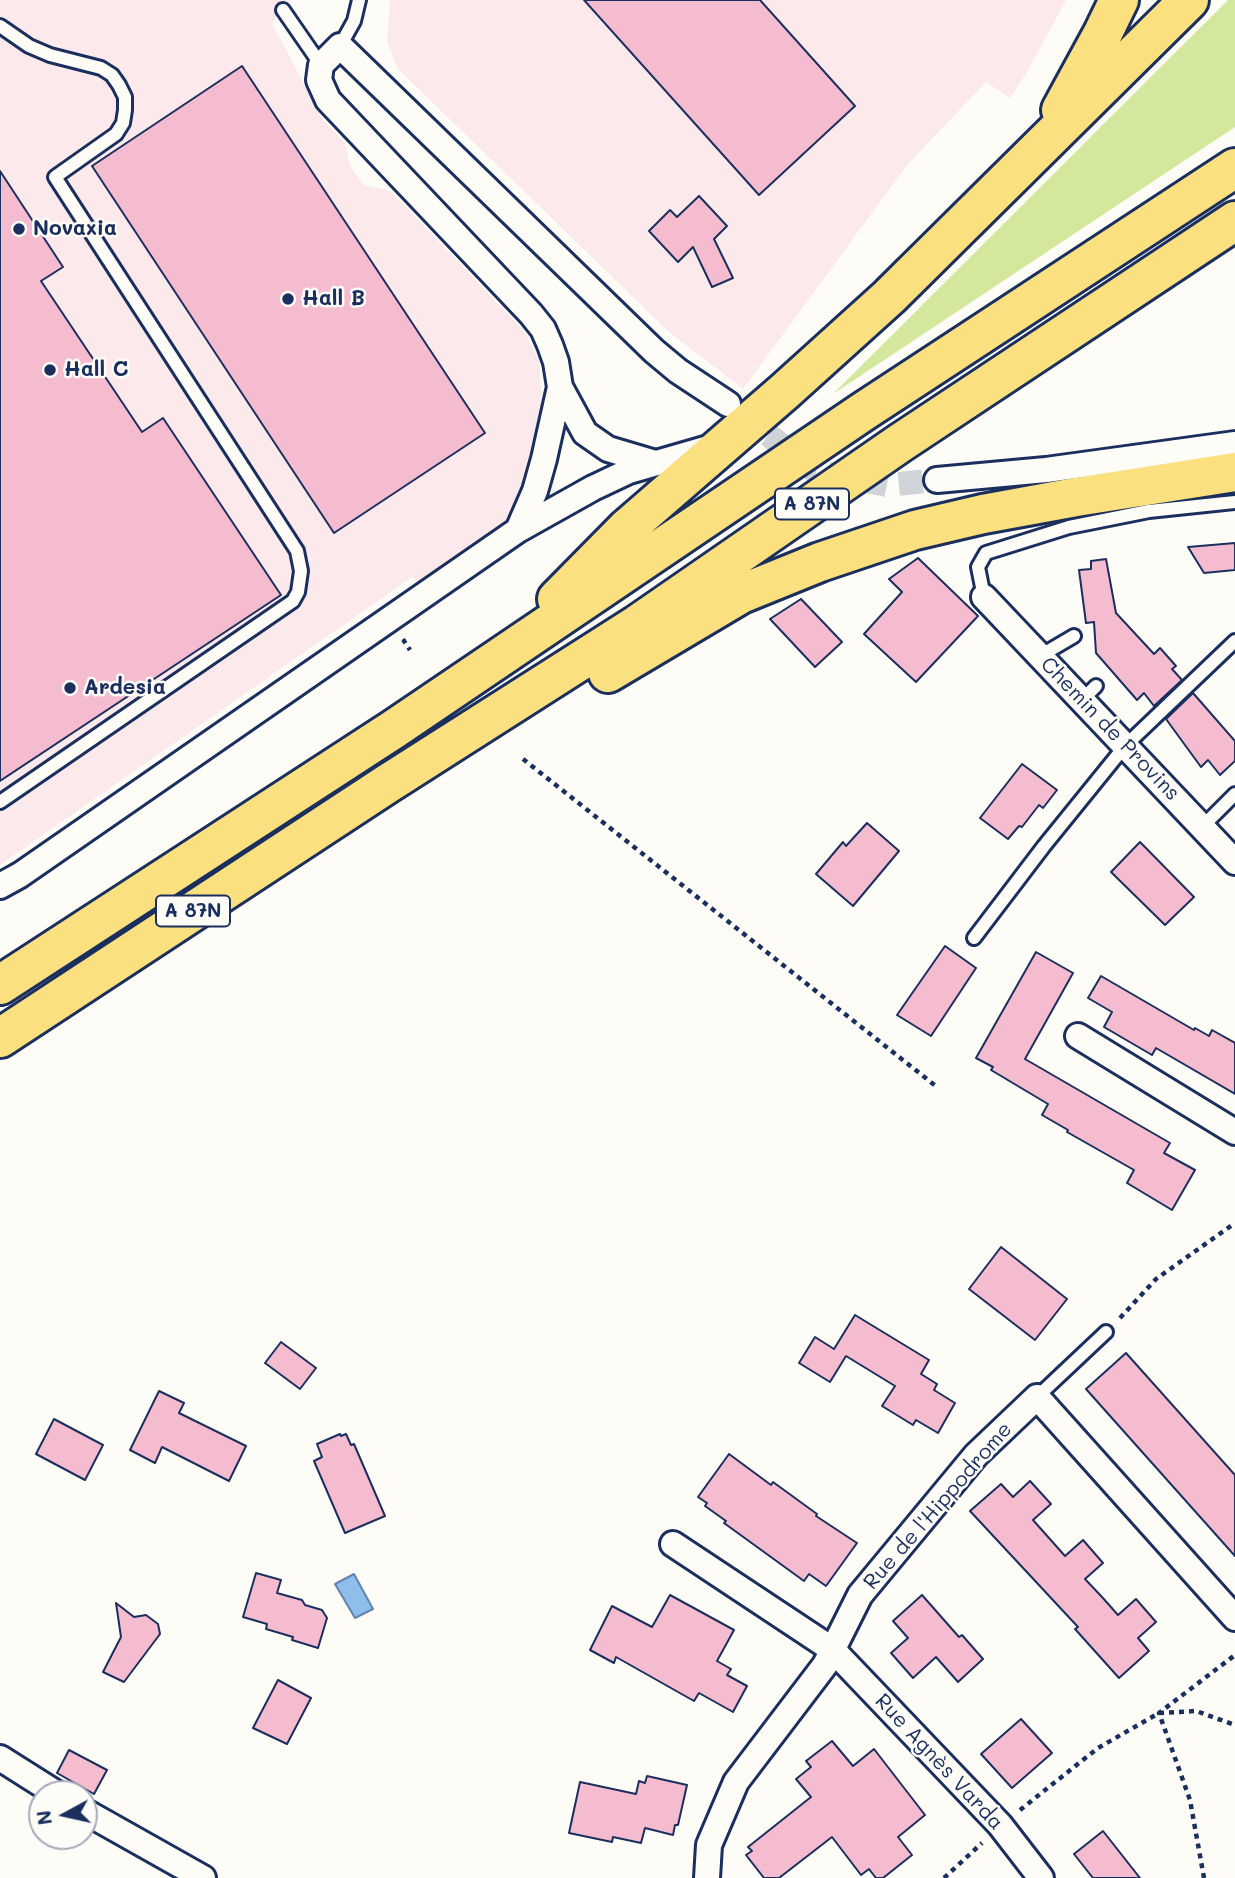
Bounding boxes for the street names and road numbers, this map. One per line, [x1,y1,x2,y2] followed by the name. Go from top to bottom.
[775,489,849,520] road number: A 87N
[1035,652,1185,806] street label: Chemin de Provins
[156,896,230,926] road number: A 87N
[858,1417,1018,1595] street label: Rue de l'Hippodrome
[869,1689,1009,1835] street label: Rue Agnès Varda

